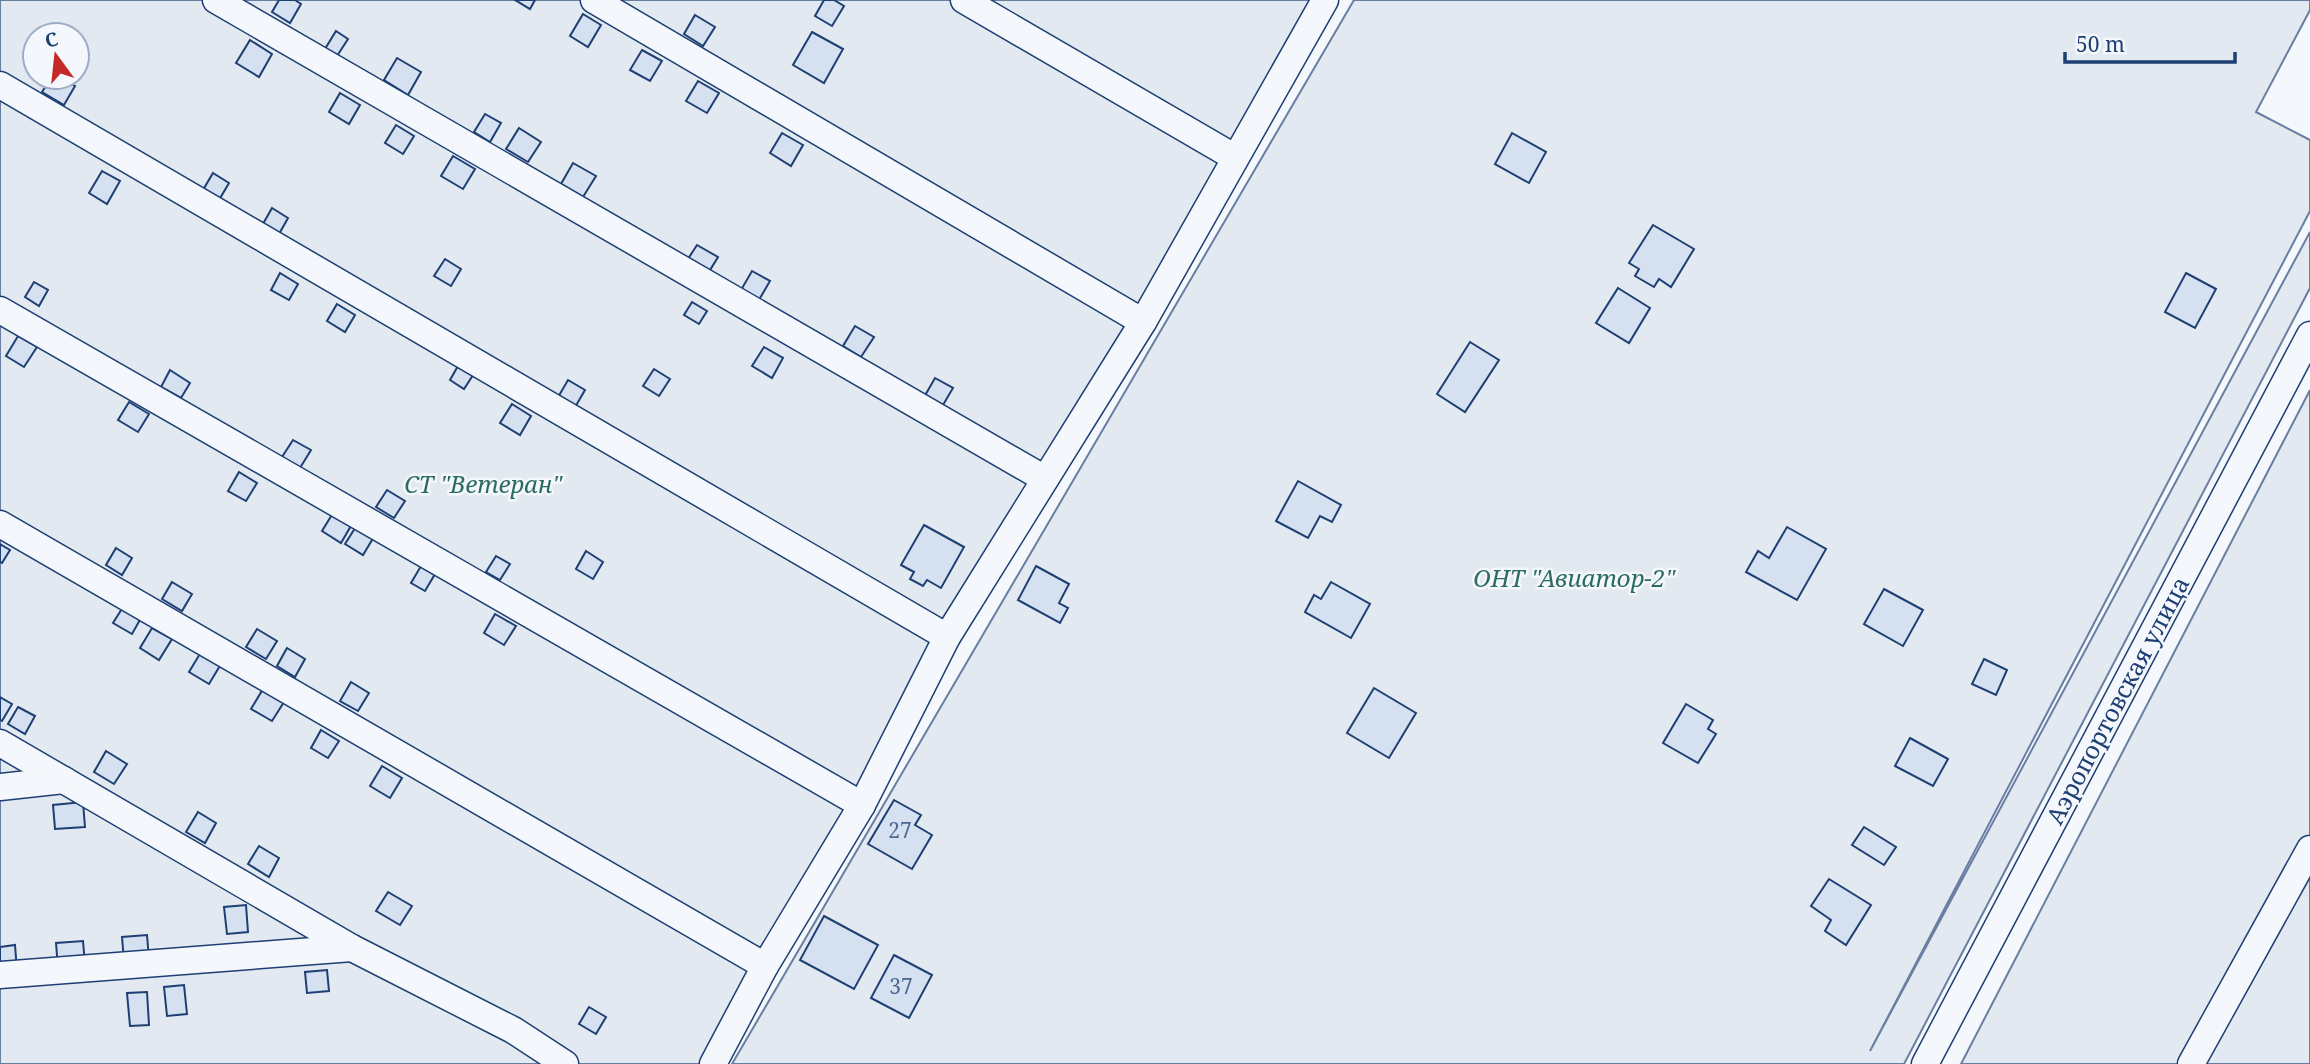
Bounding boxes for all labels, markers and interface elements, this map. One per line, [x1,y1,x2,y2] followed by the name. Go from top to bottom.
[21,21,91,91] north arrow
[2065,21,2235,65] scale bar
[42,25,61,54] text: С
[2076,30,2125,58] text: 50 m
[404,467,563,500] park label: СТ "Ветеран"
[1473,561,1676,594] park label: ОНТ "Авиатор-2"
[2038,570,2196,830] street label: Аэропортовская улица
[888,816,912,844] house number: 27
[889,972,913,1000] house number: 37

